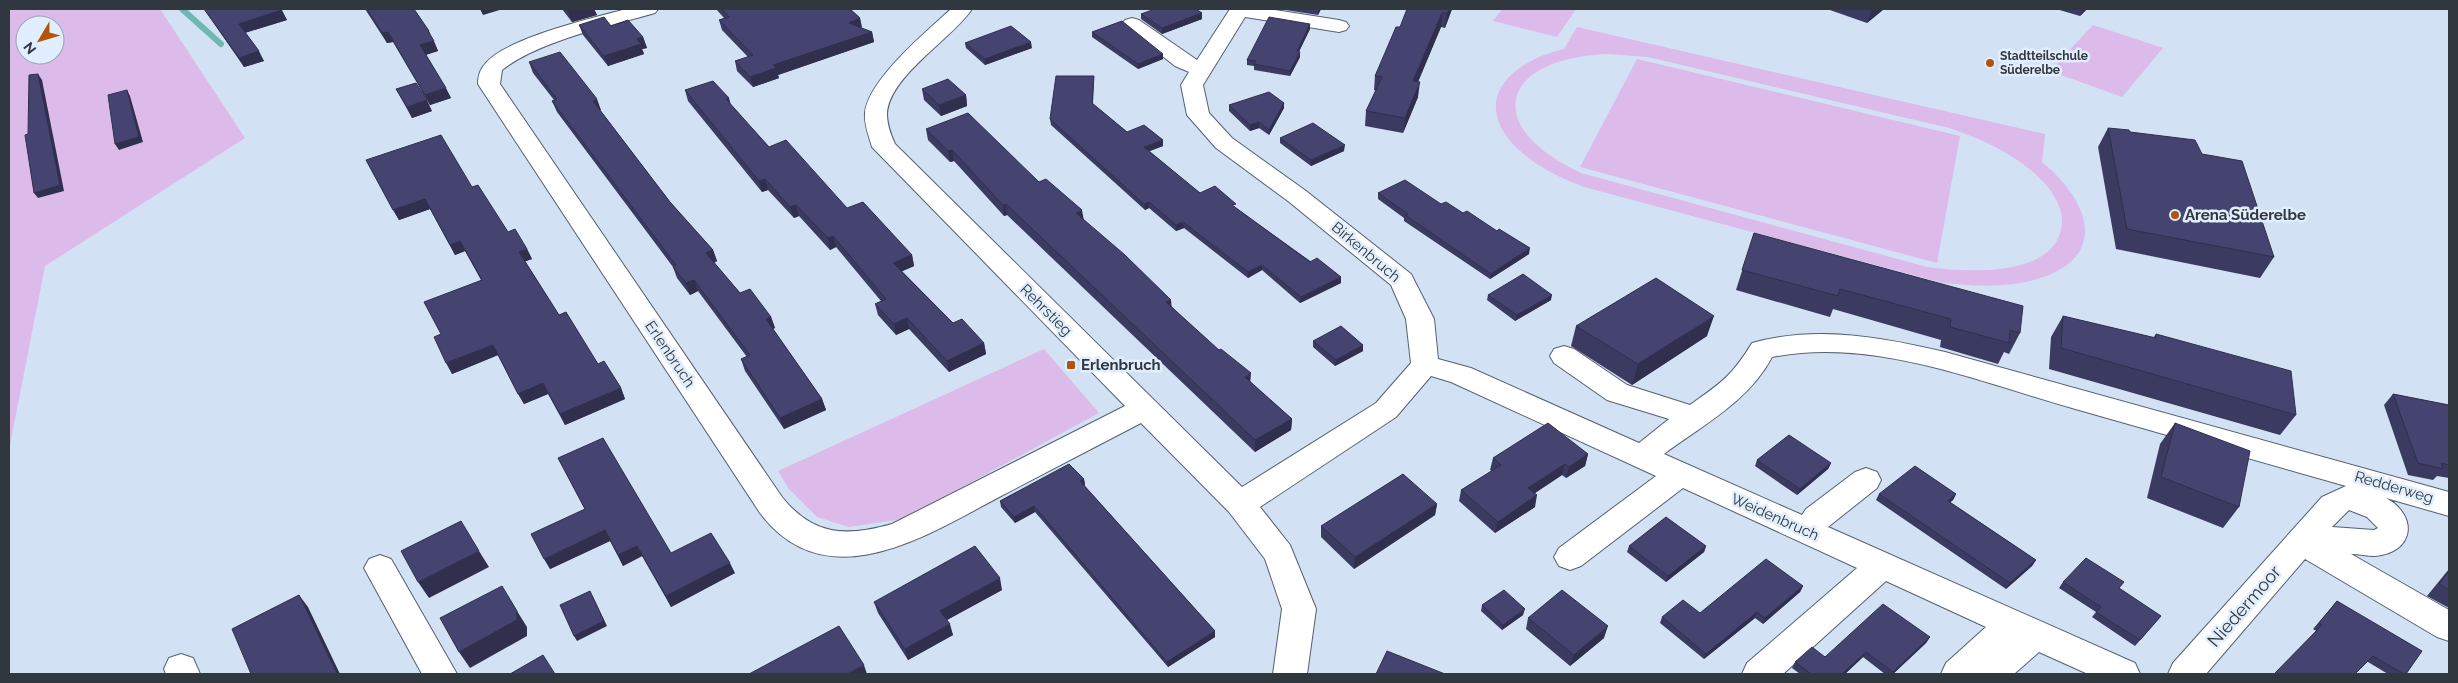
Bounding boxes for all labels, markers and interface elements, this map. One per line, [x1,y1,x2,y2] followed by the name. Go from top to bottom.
[15,15,65,65] north arrow
[20,39,39,57] text: N
[2000,49,2088,77] place label: Stadtteilschule Süderelbe
[1984,57,1996,69] marker: Stadtteilschule Süderelbe
[2185,206,2306,224] place label: Arena Süderelbe
[2169,209,2181,221] marker: Arena Süderelbe
[1328,218,1404,286] street label: Birkenbruch
[1016,280,1076,340] street label: Rehrstieg
[641,317,699,391] street label: Erlenbruch
[1081,356,1161,374] place label: Erlenbruch
[1065,359,1077,371] marker: Erlenbruch
[2353,467,2435,507] street label: Redderweg
[1728,490,1822,544] street label: Weidenbruch
[2203,561,2285,651] street label: Niedermoor

